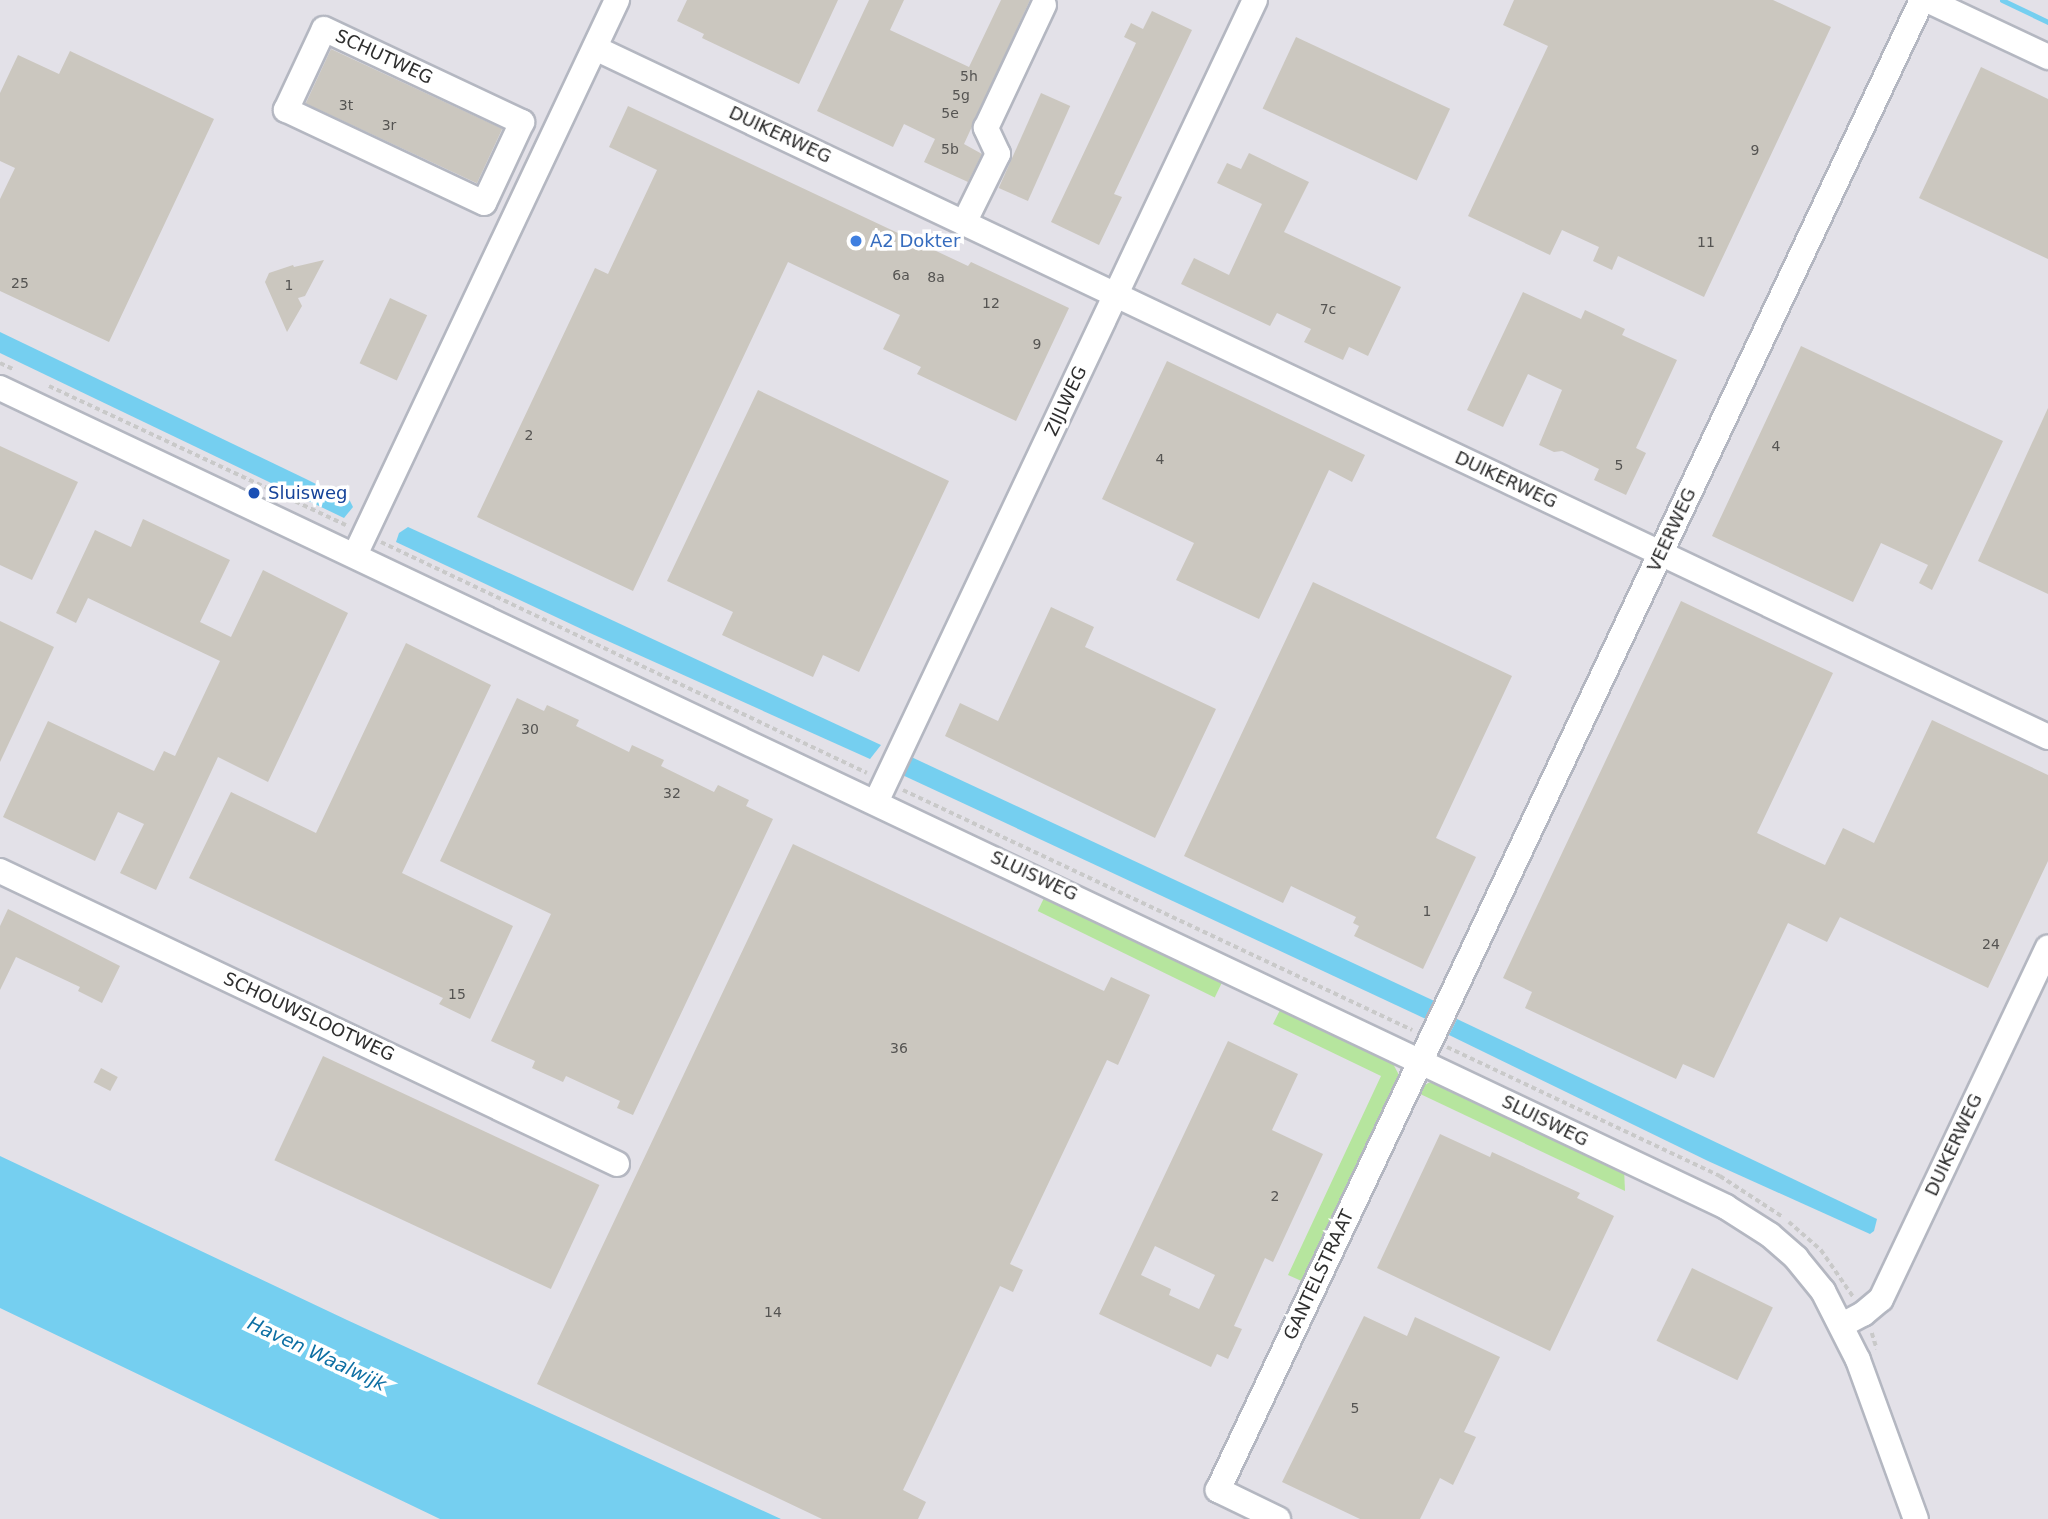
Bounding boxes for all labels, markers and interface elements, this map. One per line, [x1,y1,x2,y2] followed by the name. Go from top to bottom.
[332,25,436,89] street label: SCHUTWEG
[960,68,978,84] house number: 5h
[952,87,970,103] house number: 5g
[339,97,353,113] house number: 3t
[725,102,835,168] street label: DUIKERWEG
[941,105,959,121] house number: 5e
[382,117,396,133] house number: 3r
[941,141,959,157] house number: 5b
[1751,142,1759,158] house number: 9
[870,230,960,252] place label: A2 Dokter
[848,233,864,249] marker: A2 Dokter
[1697,234,1715,250] house number: 11
[892,267,910,283] house number: 6a
[927,269,945,285] house number: 8a
[11,275,29,291] house number: 25
[285,277,293,293] house number: 1
[982,295,1000,311] house number: 12
[1320,301,1336,317] house number: 7c
[1033,336,1041,352] house number: 9
[1040,363,1092,439] street label: ZIJLWEG
[525,427,533,443] house number: 2
[1772,438,1780,454] house number: 4
[1451,447,1561,513] street label: DUIKERWEG
[1156,451,1164,467] house number: 4
[1615,457,1623,473] house number: 5
[268,482,347,504] place label: Sluisweg
[246,485,262,501] marker: Sluisweg
[1643,485,1701,575] street label: VEERWEG
[521,721,539,737] house number: 30
[663,785,681,801] house number: 32
[987,846,1081,906] street label: SLUISWEG
[1423,903,1431,919] house number: 1
[1982,936,2000,952] house number: 24
[220,968,398,1066] street label: SCHOUWSLOOTWEG
[448,986,466,1002] house number: 15
[890,1040,908,1056] house number: 36
[1921,1090,1987,1200] street label: DUIKERWEG
[1498,1091,1592,1151] street label: SLUISWEG
[1271,1188,1279,1204] house number: 2
[1279,1207,1359,1343] street label: GANTELSTRAAT
[764,1304,782,1320] house number: 14
[244,1312,390,1396] water label: Haven Waalwijk
[1351,1400,1359,1416] house number: 5

